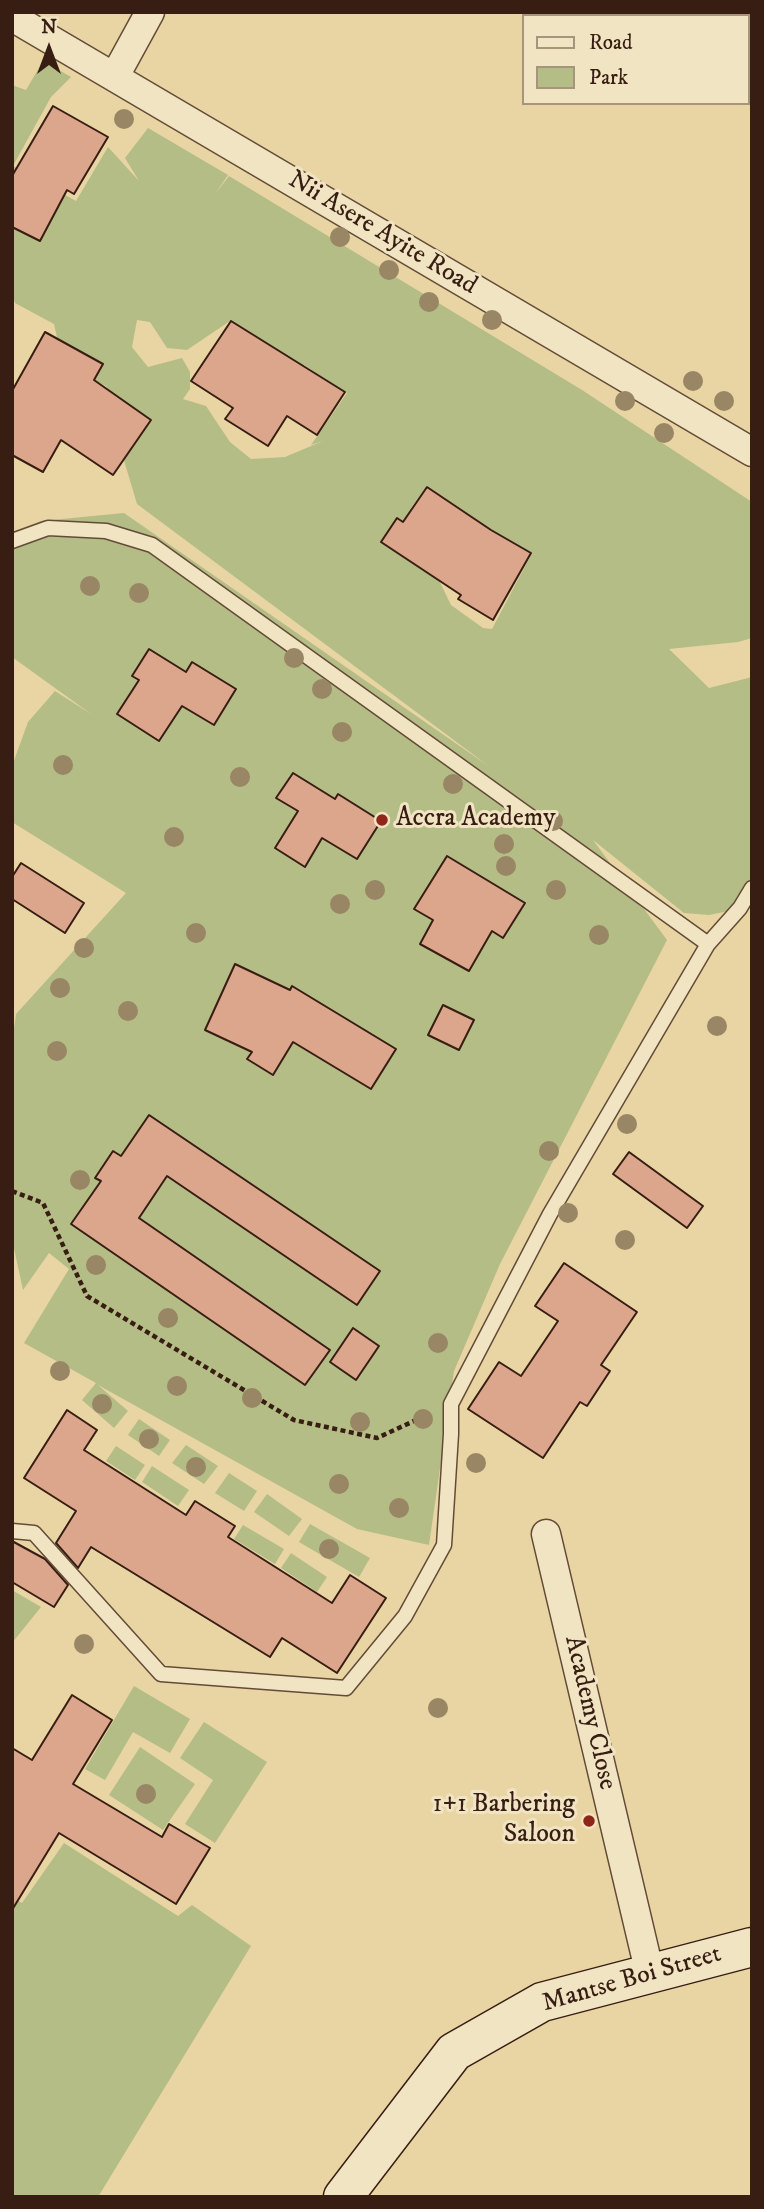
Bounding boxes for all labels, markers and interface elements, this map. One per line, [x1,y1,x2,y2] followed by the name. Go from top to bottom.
[14,14,84,84] north arrow
[522,14,750,105] legend
[41,16,57,39] text: N
[589,30,633,56] text: Road
[589,65,628,91] text: Park
[282,165,482,303] street label: Nii Asere Ayite Road
[396,804,555,836] place label: Accra Academy
[374,812,390,828] marker: Accra Academy
[556,1633,622,1793] street label: Academy Close
[433,1790,575,1852] place label: 1+1 Barbering Saloon
[581,1813,597,1829] marker: 1+1 Barbering Saloon
[539,1940,725,2020] street label: Mantse Boi Street

